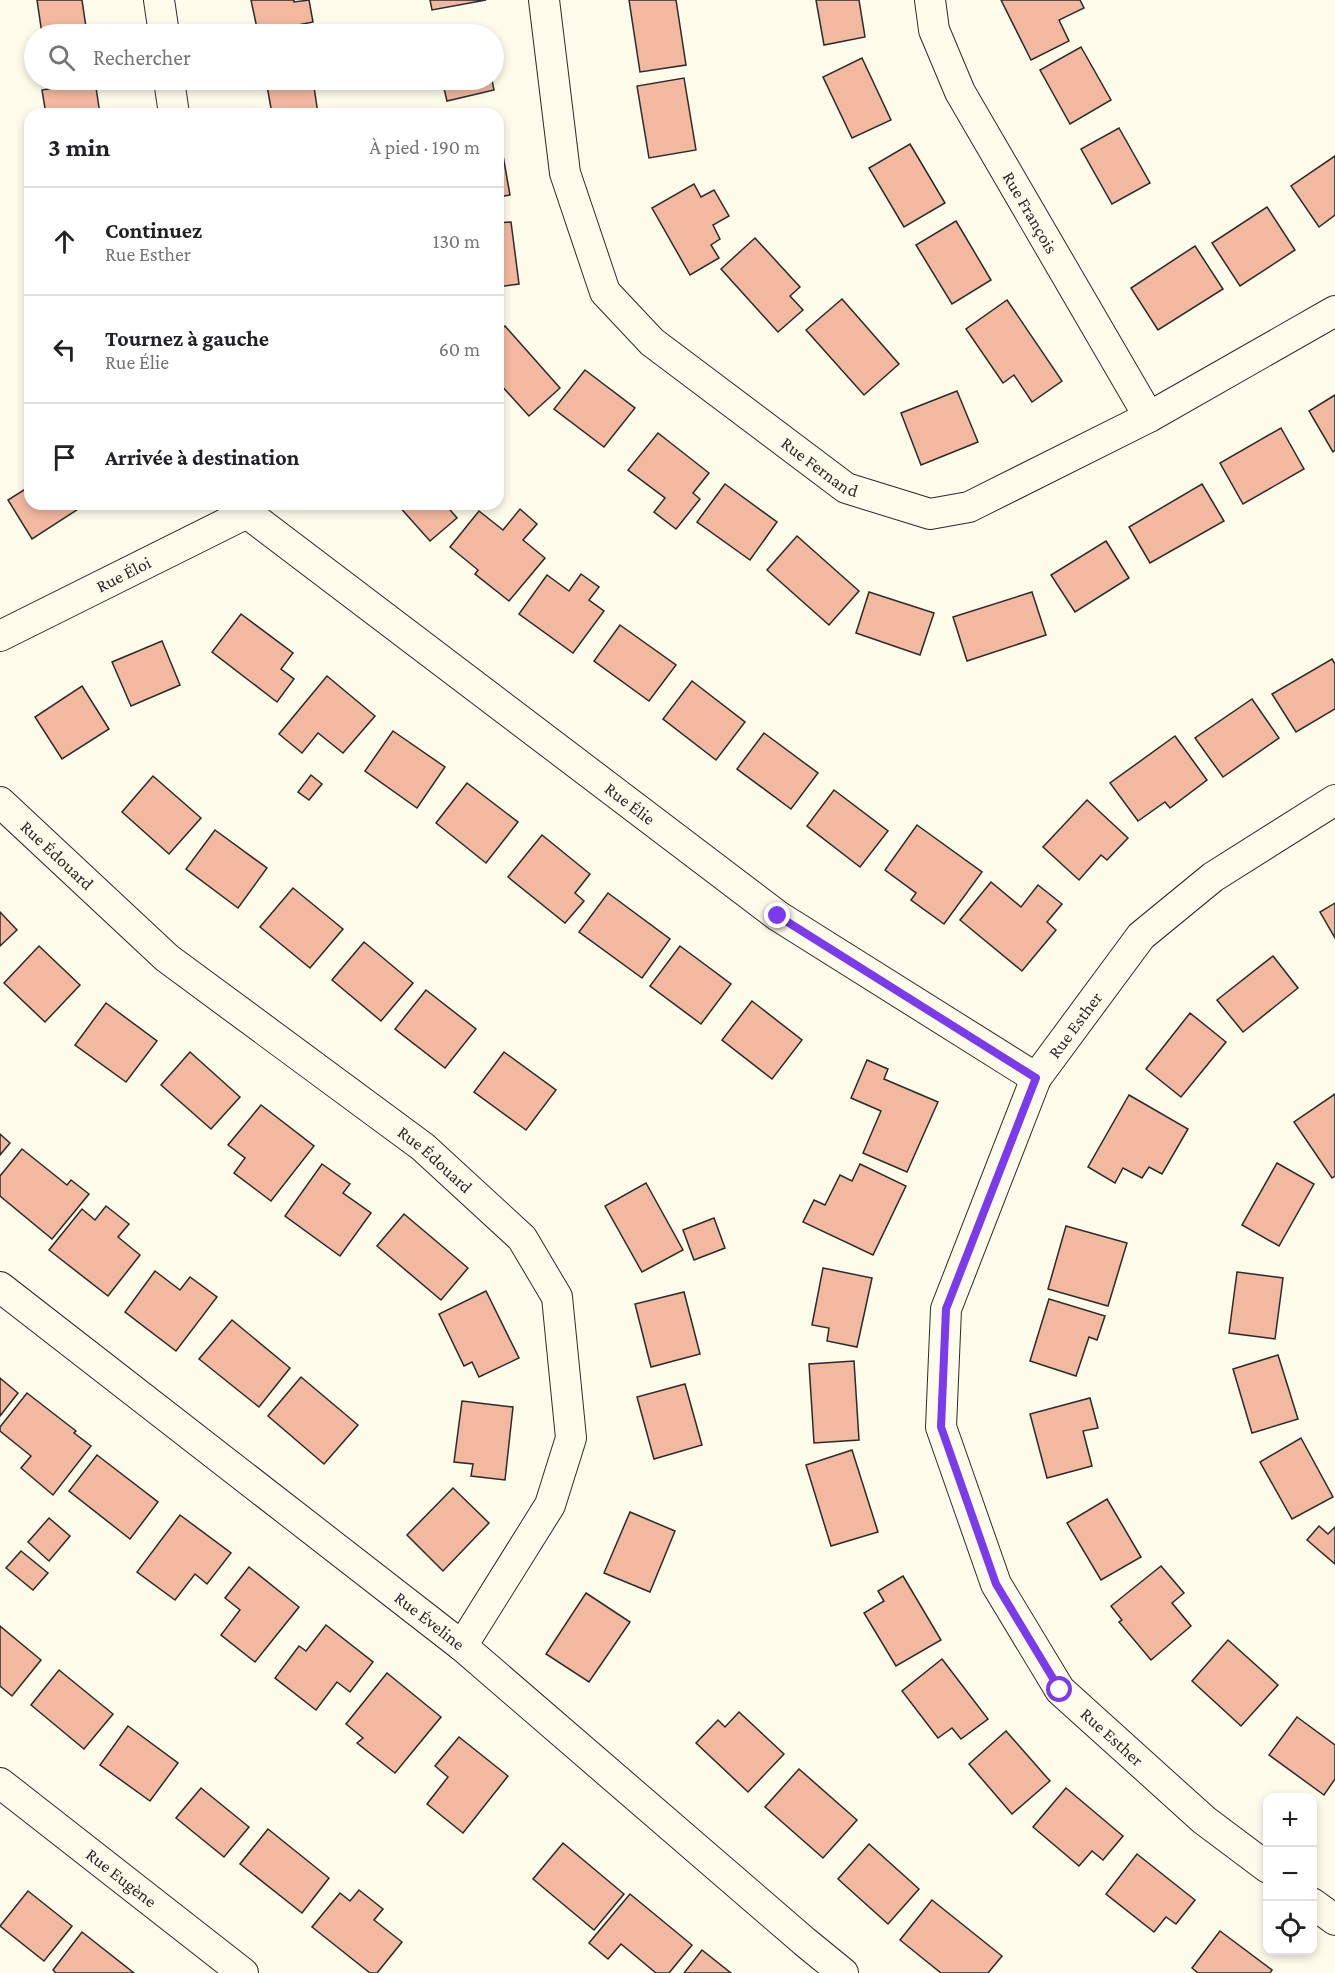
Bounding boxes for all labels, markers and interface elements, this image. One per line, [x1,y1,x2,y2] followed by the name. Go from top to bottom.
[24,24,504,90] search box
[45,41,78,74] icon: search
[93,45,191,70] text: Rechercher
[48,133,110,162] text: 3 min
[370,136,480,158] text: À pied · 190 m
[998,168,1062,257] street label: Rue François
[105,218,202,243] text: Continuez
[48,225,81,258] icon: ahead
[433,230,480,252] text: 130 m
[105,243,191,265] text: Rue Esther
[105,326,269,351] text: Tournez à gauche
[48,333,81,366] icon: left
[439,338,480,360] text: 60 m
[105,351,169,373] text: Rue Élie
[777,433,861,501] street label: Rue Fernand
[48,441,81,474] icon: arrive
[105,445,299,470] text: Arrivée à destination
[93,552,155,597] street label: Rue Éloi
[601,778,659,829] street label: Rue Élie
[16,816,98,894] street label: Rue Édouard
[764,902,790,928] route end
[1044,988,1107,1062] street label: Rue Esther
[394,1122,477,1198] street label: Rue Édouard
[391,1587,469,1654] street label: Rue Éveline
[1046,1676,1072,1702] route start
[1077,1704,1148,1771] street label: Rue Esther
[1263,1793,1317,1955] map controls
[1263,1793,1317,1847] button: +
[82,1844,161,1912] street label: Rue Eugène
[1263,1847,1317,1901] button: −
[1263,1901,1317,1955] button: locate

